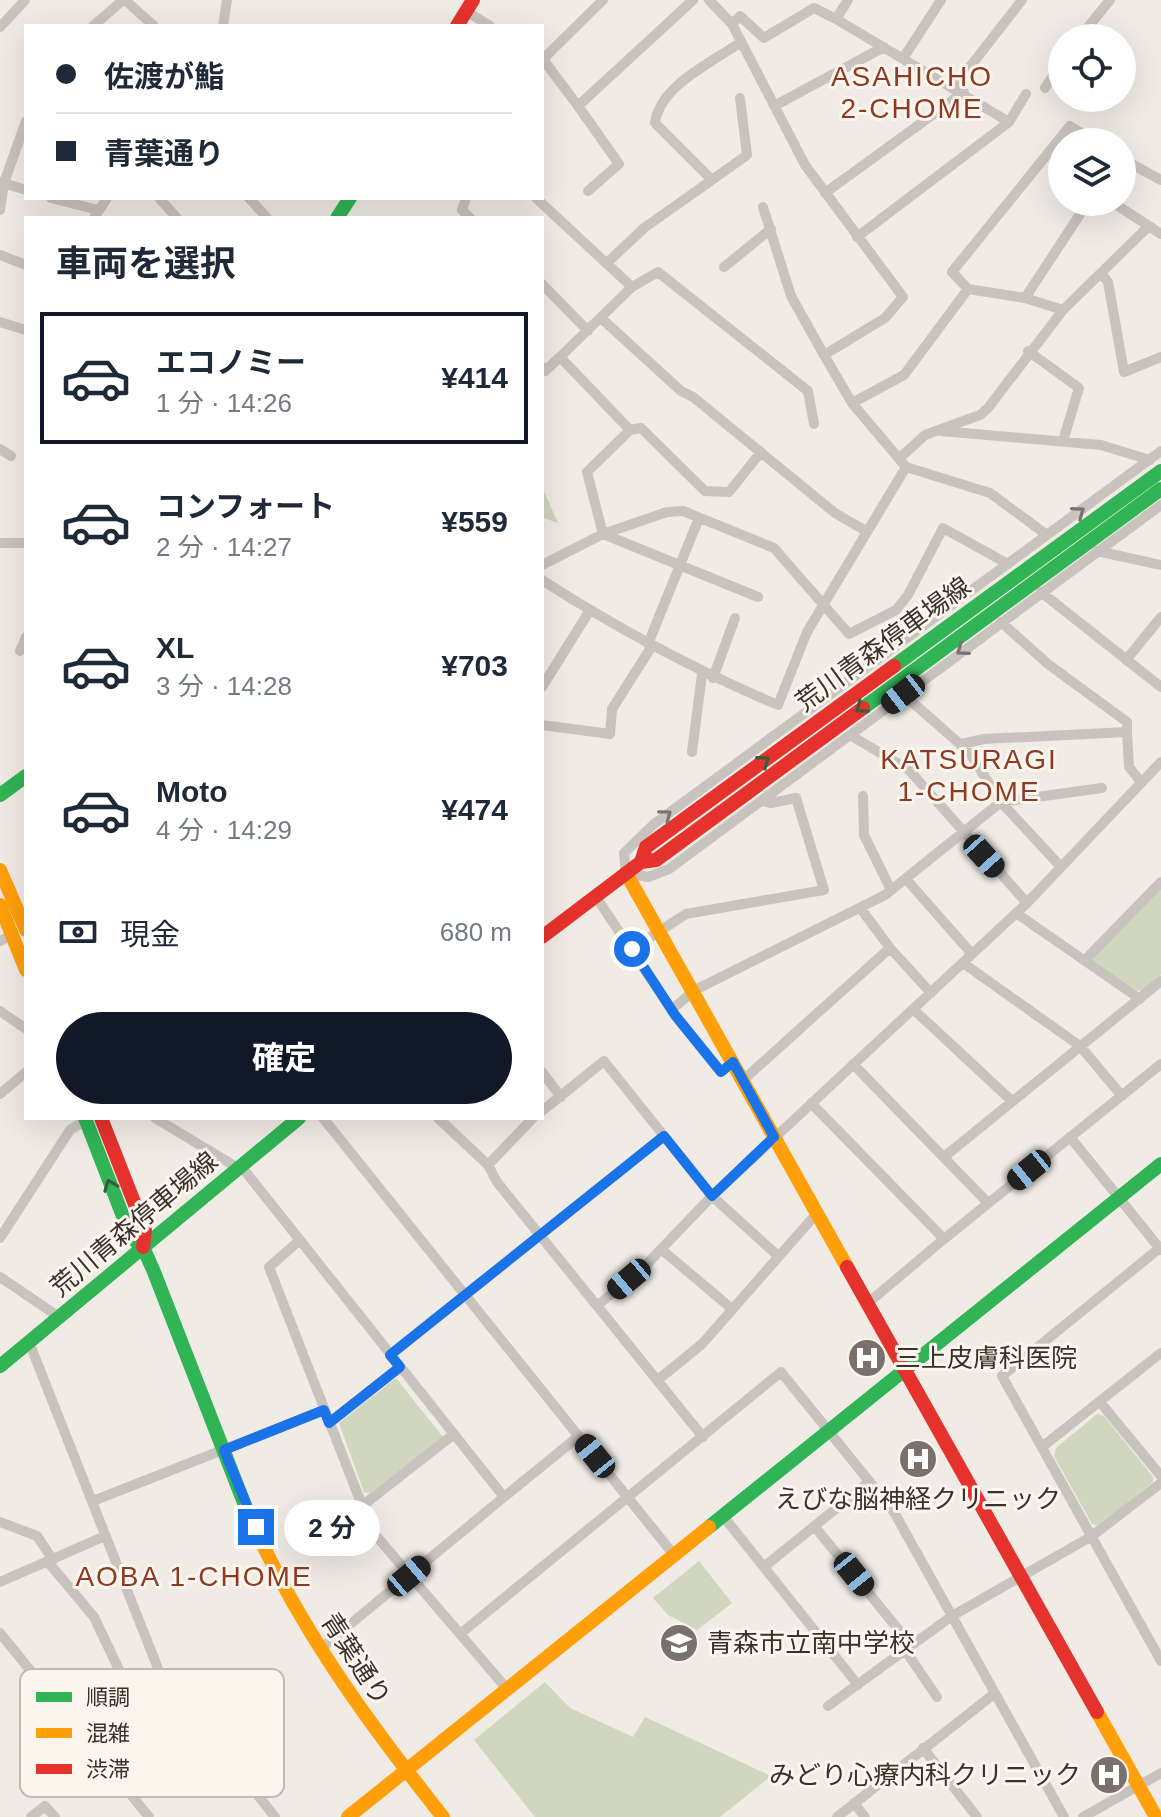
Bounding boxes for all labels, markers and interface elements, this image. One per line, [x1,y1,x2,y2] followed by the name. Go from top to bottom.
[1048,24,1136,216] map controls
[1048,24,1136,112] button: locate
[104,60,224,93] text: 佐渡が鮨
[831,61,993,124] district label: ASAHICHO 2-CHOME
[1048,128,1136,216] button: layers
[104,137,224,170] text: 青葉通り
[56,243,236,284] text: 車両を選択
[60,342,132,414] icon: car
[156,346,306,379] text: エコノミー
[441,361,508,394] text: ¥414
[156,388,292,418] text: 1 分 · 14:26
[60,486,132,558] icon: car
[156,490,335,523] text: コンフォート
[441,505,508,538] text: ¥559
[1070,507,1084,522] one-way arrow
[156,532,292,562] text: 2 分 · 14:27
[790,571,976,717] street label: 荒川青森停車場線
[60,630,132,702] icon: car
[156,631,194,664] text: XL
[956,640,971,655] one-way arrow
[441,649,508,682] text: ¥703
[877,670,929,718] car
[156,671,292,701] text: 3 分 · 14:28
[856,698,870,712] one-way arrow
[880,744,1058,807] district label: KATSURAGI 1-CHOME
[755,756,770,770] one-way arrow
[60,774,132,846] icon: car
[156,775,228,808] text: Moto
[441,793,508,826] text: ¥474
[657,810,672,825] one-way arrow
[156,815,292,845] text: 4 分 · 14:29
[959,830,1009,882] car
[56,910,100,954] icon: cash
[440,917,512,947] text: 680 m
[120,918,180,951] text: 現金
[614,931,650,967] route start
[56,1012,512,1104] button: 確定
[45,1146,223,1302] street label: 荒川青森停車場線
[1003,1146,1055,1194] car
[103,1179,120,1193] one-way arrow
[603,1254,655,1304] car
[846,1337,888,1379] hospital icon: 三上皮膚科医院
[895,1343,1077,1373] place label: 三上皮膚科医院
[571,1430,619,1482] car
[897,1438,939,1480] hospital icon: えびな脳神経クリニック
[775,1484,1061,1514] place label: えびな脳神経クリニック
[284,1499,380,1555] callout: 2 分
[238,1509,274,1545] route end
[308,1513,356,1543] text: 2 分
[830,1548,878,1600] car
[383,1551,435,1601] car
[75,1561,313,1592] district label: AOBA 1-CHOME
[315,1607,397,1711] street label: 青葉通り
[658,1622,700,1664] school or university icon: 青森市立南中学校
[707,1628,915,1658] place label: 青森市立南中学校
[20,1669,284,1797] legend
[86,1685,130,1710] text: 順調
[86,1721,130,1746] text: 混雑
[1088,1754,1130,1796] hospital icon: みどり心療内科クリニック
[86,1757,130,1782] text: 渋滞
[769,1760,1081,1790] place label: みどり心療内科クリニック

